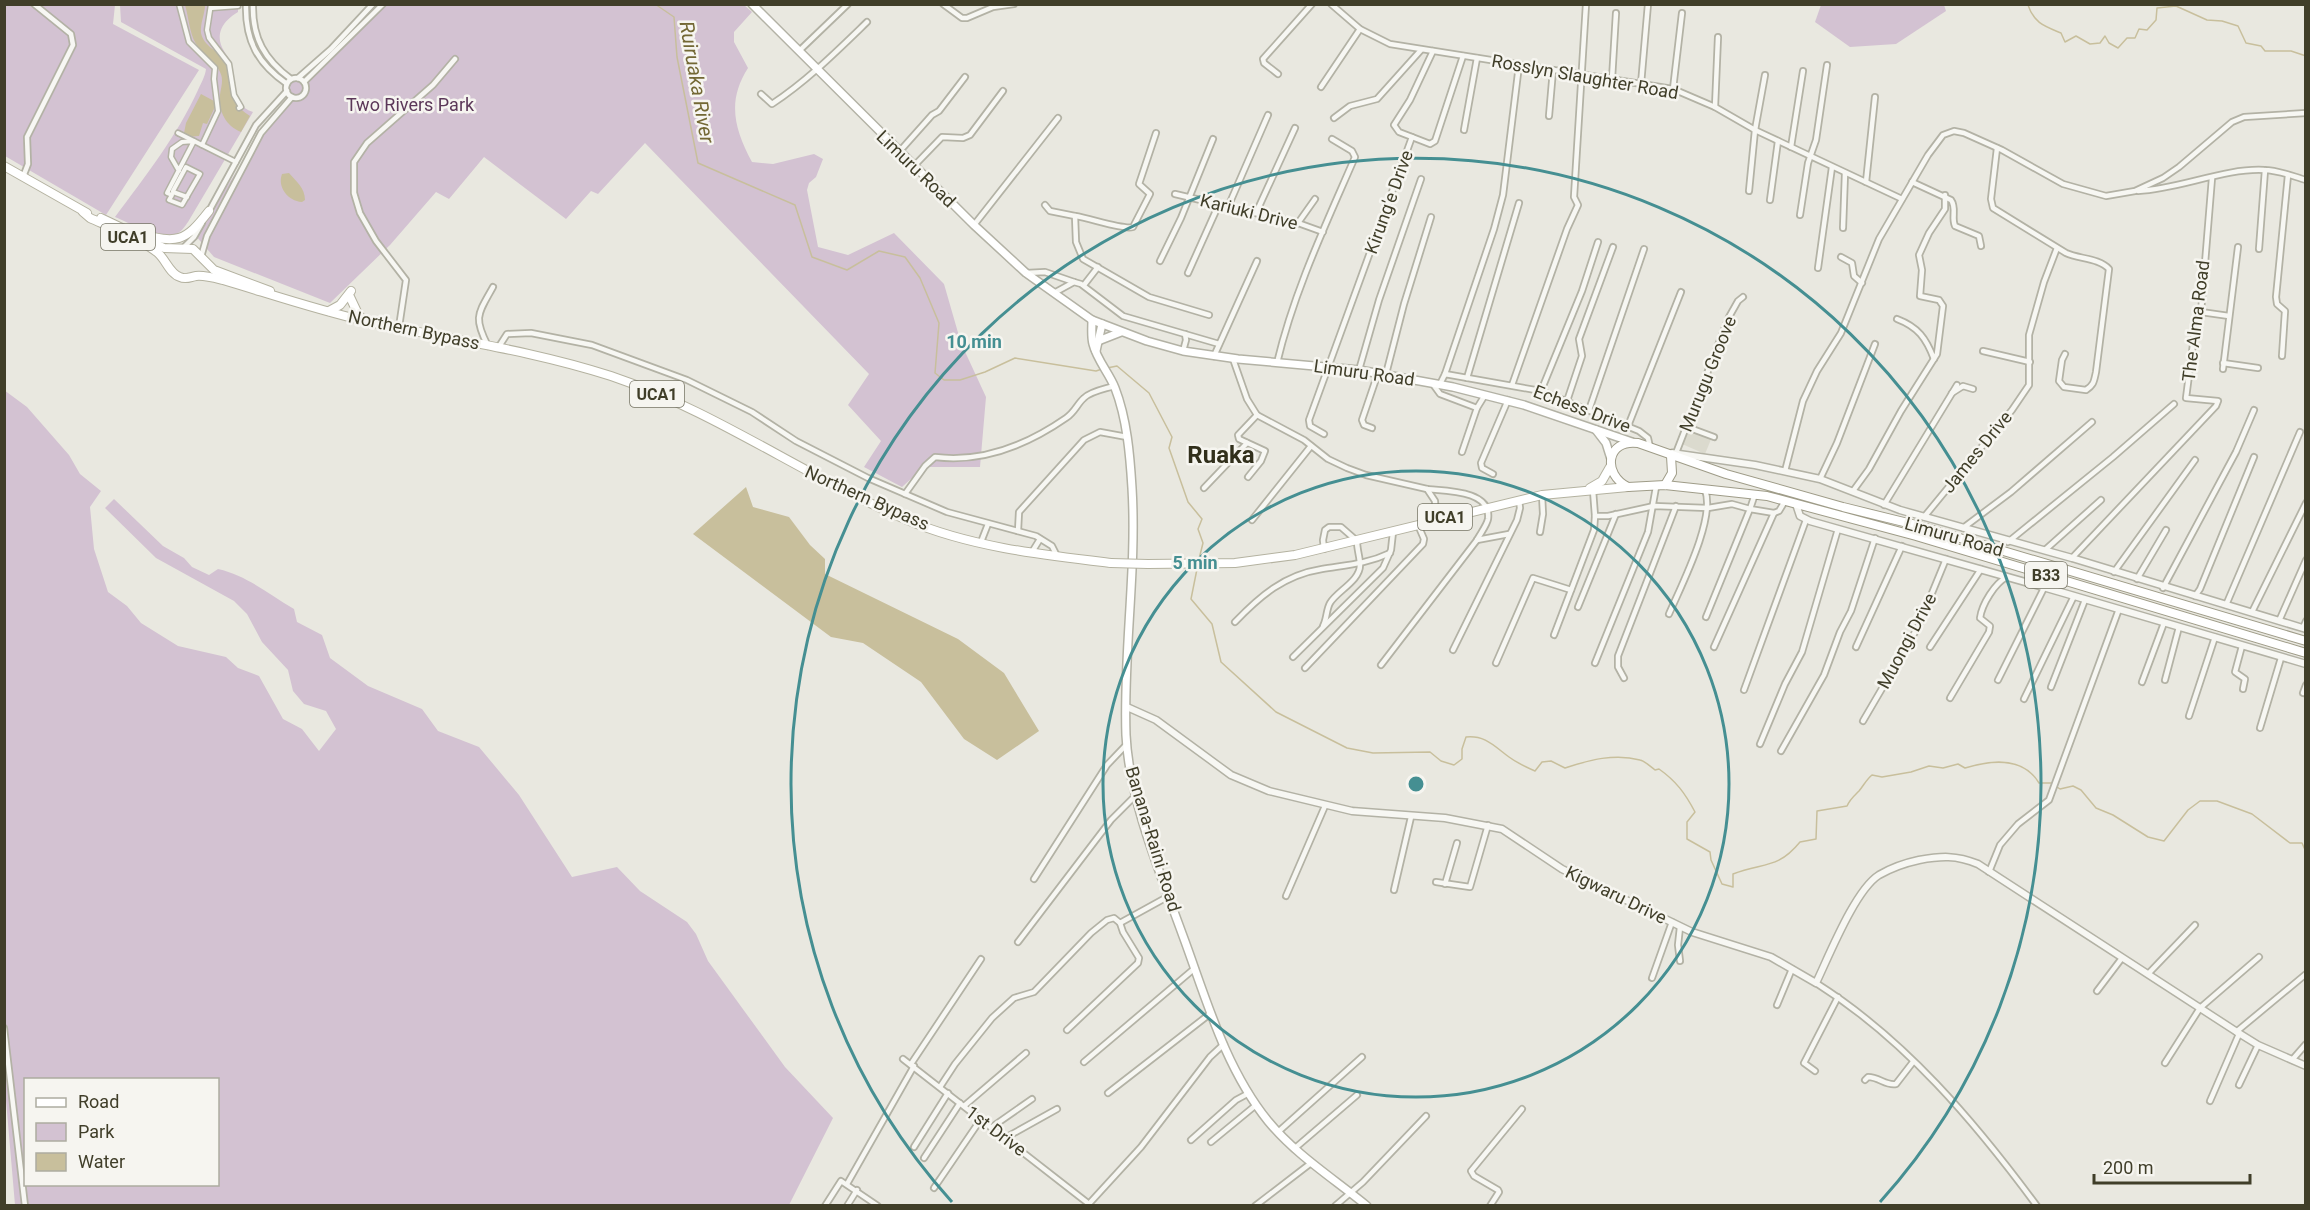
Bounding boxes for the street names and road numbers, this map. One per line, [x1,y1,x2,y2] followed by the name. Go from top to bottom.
[1490,50,1680,103] street label: Rosslyn Slaughter Road
[873,126,960,211] street label: Limuru Road
[1360,147,1417,257] street label: Kirung'e Drive
[1198,189,1300,234] street label: Kariuki Drive
[101,224,155,250] road number: UCA1
[2178,259,2213,383] street label: The Alma Road
[347,305,482,354] street label: Northern Bypass
[1675,313,1740,435] street label: Murugu Groove
[1312,355,1416,390] street label: Limuru Road
[1531,380,1634,437] street label: Echess Drive
[630,381,684,407] road number: UCA1
[1937,407,2016,497] street label: James Drive
[802,461,933,534] street label: Northern Bypass
[1418,504,1472,530] road number: UCA1
[1902,512,2006,561] street label: Limuru Road
[2025,562,2067,588] road number: B33
[1873,589,1941,692] street label: Muongi Drive
[1121,764,1186,914] street label: Banana-Raini Road
[1562,861,1670,928] street label: Kigwaru Drive
[962,1101,1031,1160] street label: 1st Drive

